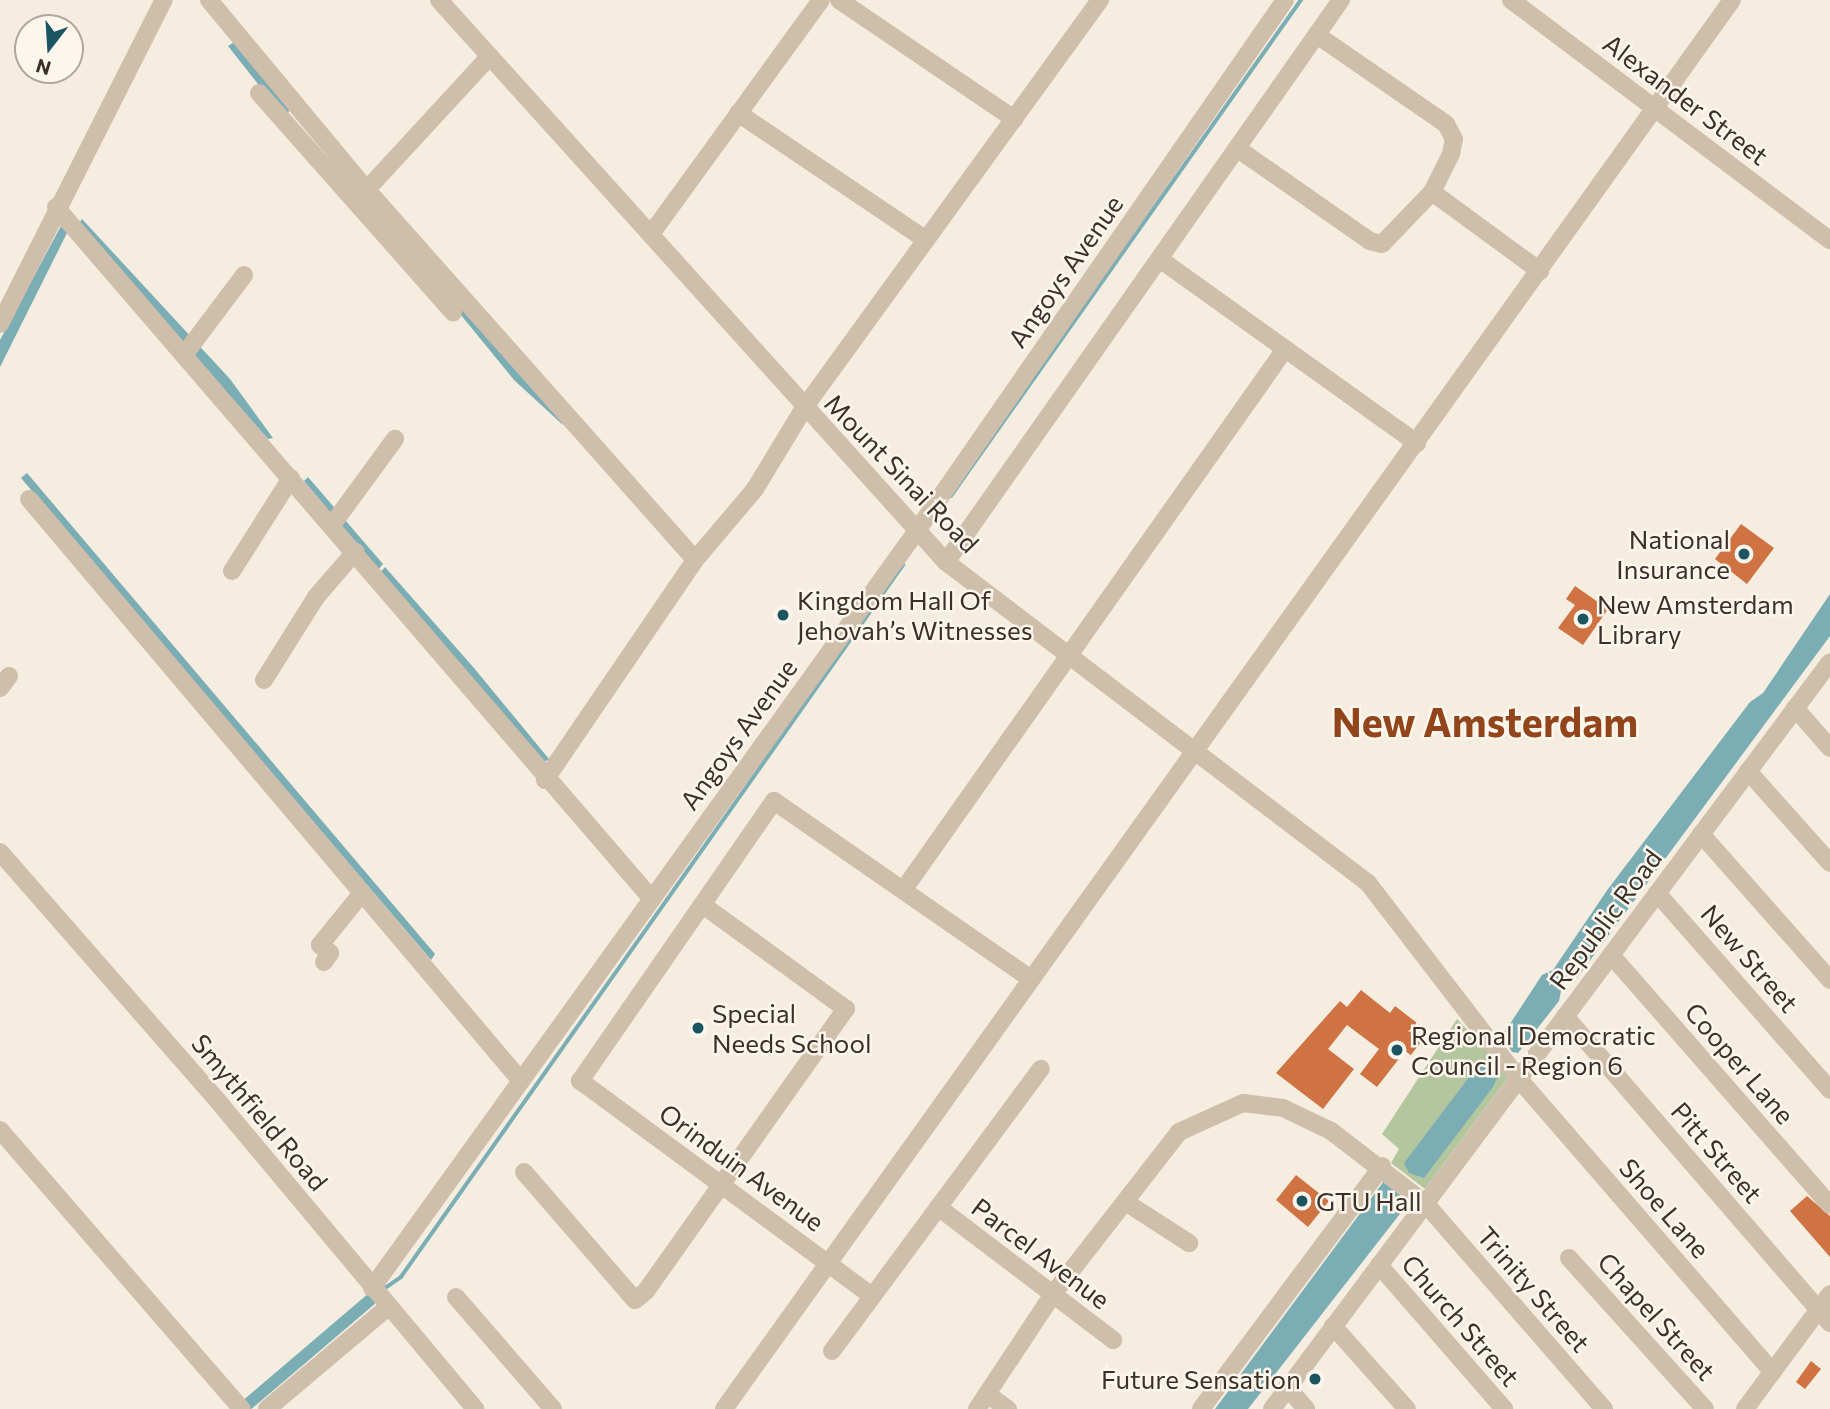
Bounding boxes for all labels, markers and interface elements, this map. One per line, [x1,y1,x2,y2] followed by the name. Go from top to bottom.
[14,14,84,84] north arrow
[1597,27,1775,171] street label: Alexander Street
[33,55,53,81] text: N
[1001,189,1129,353] street label: Angoys Avenue
[818,387,986,559] street label: Mount Sinai Road
[1616,523,1730,584] place label: National Insurance
[1736,546,1752,562] marker: National Insurance
[797,584,1033,646] place label: Kingdom Hall Of Jehovah’s Witnesses
[1597,588,1794,650] place label: New Amsterdam Library
[775,607,791,623] marker: Kingdom Hall Of Jehovah’s Witnesses
[1575,611,1591,627] marker: New Amsterdam Library
[673,653,803,815] street label: Angoys Avenue
[1332,697,1638,745] district label: New Amsterdam
[1542,843,1668,995] street label: Republic Road
[1695,898,1805,1018] street label: New Street
[1679,996,1801,1130] street label: Cooper Lane
[712,997,872,1058] place label: Special Needs School
[1411,1019,1656,1080] place label: Regional Democratic Council - Region 6
[690,1020,706,1036] marker: Special Needs School
[185,1027,335,1197] street label: Smythfield Road
[1389,1042,1405,1058] marker: Regional Democratic Council - Region 6
[1665,1095,1769,1209] street label: Pitt Street
[654,1097,830,1237] street label: Orinduin Avenue
[1613,1152,1717,1264] street label: Shoe Lane
[1316,1185,1422,1217] place label: GTU Hall
[966,1191,1116,1315] street label: Parcel Avenue
[1294,1193,1310,1209] marker: GTU Hall
[1471,1220,1597,1358] street label: Trinity Street
[1592,1246,1722,1386] street label: Chapel Street
[1396,1248,1526,1392] street label: Church Street
[1101,1363,1301,1395] place label: Future Sensation
[1307,1371,1323,1387] marker: Future Sensation

